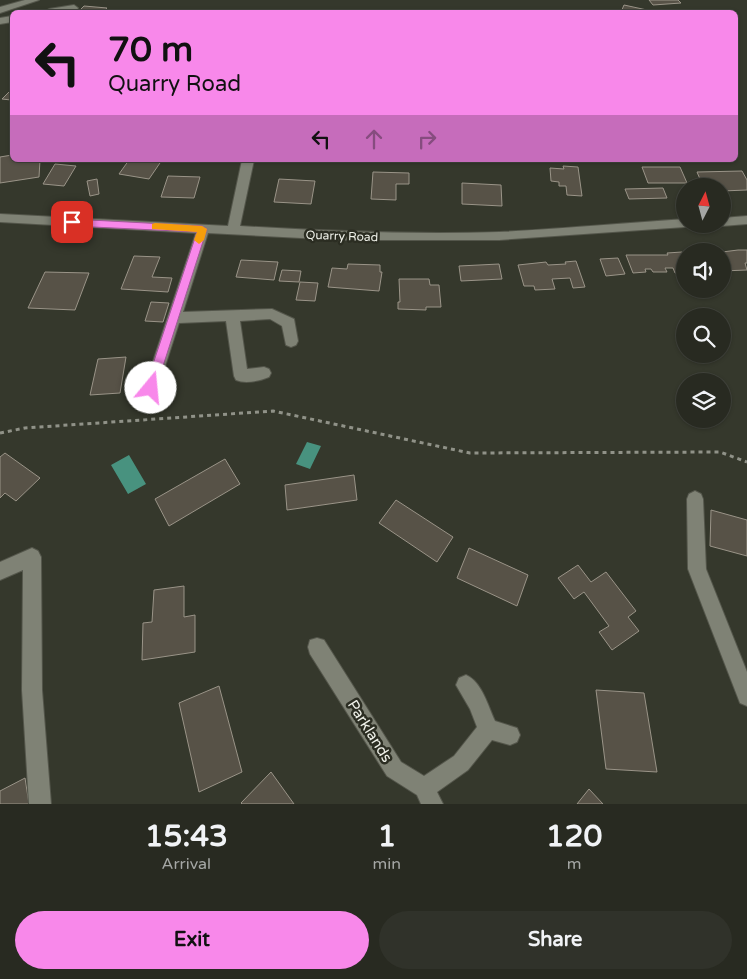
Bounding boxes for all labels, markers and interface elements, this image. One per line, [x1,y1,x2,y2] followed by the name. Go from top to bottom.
[108,29,193,71] text: 70 m
[25,30,90,95] icon: left
[108,71,241,97] text: Quarry Road
[307,125,335,153] icon: left
[360,125,388,153] icon: ahead
[413,125,441,153] icon: right
[676,178,731,232] north arrow
[676,178,731,428] map controls
[51,201,93,243] pin
[58,208,86,236] icon: arrive
[305,228,379,244] street label: Quarry Road
[676,243,731,298] button: sound
[676,308,731,363] button: search
[124,361,176,413] position arrow
[676,373,731,428] button: layers
[344,697,396,765] street label: Parklands
[145,818,228,855] text: 15:43
[377,818,396,855] text: 1
[546,818,602,855] text: 120
[162,854,211,874] text: Arrival
[373,854,401,874] text: min
[567,854,581,874] text: m
[15,911,369,969] button: Exit
[379,911,732,969] button: Share

